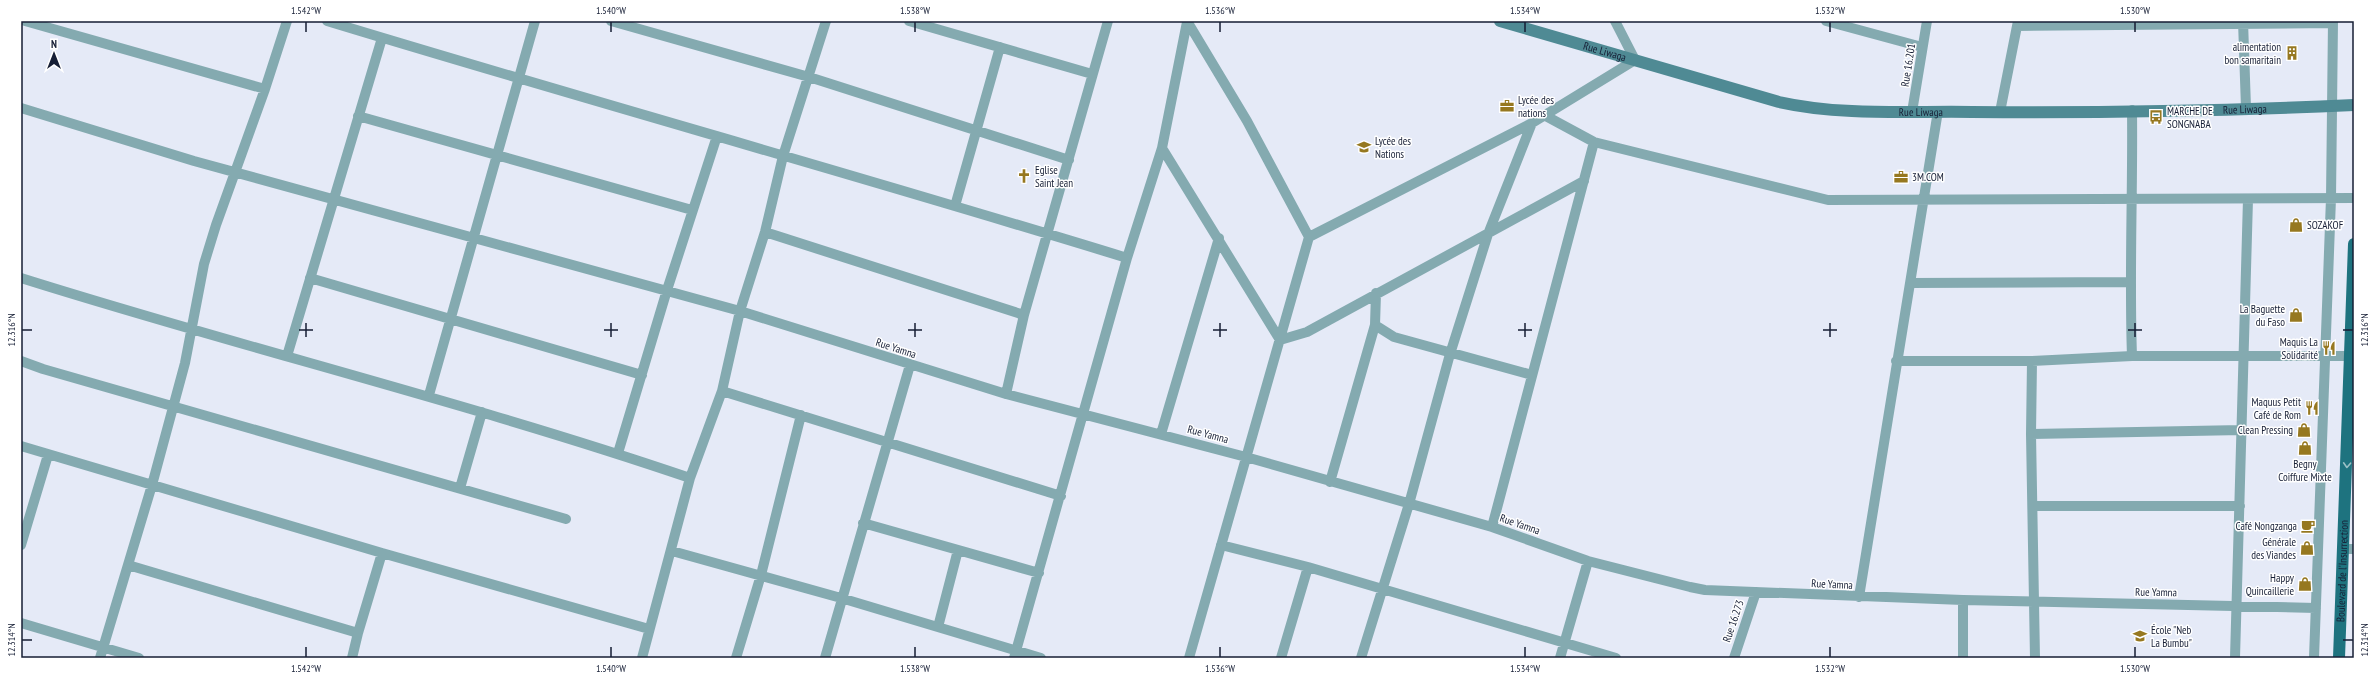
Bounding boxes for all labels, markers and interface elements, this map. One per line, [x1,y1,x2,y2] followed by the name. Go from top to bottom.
[291,4,321,17] text: 1.542°W
[596,4,626,17] text: 1.540°W
[900,4,930,17] text: 1.538°W
[1205,4,1235,17] text: 1.536°W
[1510,4,1540,17] text: 1.534°W
[1815,4,1845,17] text: 1.532°W
[2120,4,2150,17] text: 1.530°W
[34,34,74,74] north arrow
[51,37,57,51] text: N
[1582,39,1628,64] street label: Rue Liwaga
[2225,40,2281,67] place label: alimentation bon samaritain
[1898,42,1918,88] street label: Rue 16.201
[2284,45,2300,61] building icon: alimentation bon samaritain
[1518,93,1554,120] place label: Lycée des nations
[1499,98,1515,114] office icon: Lycée des nations
[2223,102,2267,117] street label: Rue Liwaga
[2167,104,2213,131] place label: MARCHE DE SONGNABA
[1899,105,1943,119] street label: Rue Liwaga
[2148,109,2164,125] bus stop icon: MARCHE DE SONGNABA
[1375,134,1411,161] place label: Lycée des Nations
[1356,139,1372,155] school or university icon: Lycée des Nations
[1035,163,1073,190] place label: Eglise Saint Jean
[1016,168,1032,184] church icon: Eglise Saint Jean
[1893,169,1909,185] office icon: 3M.COM
[1912,170,1944,184] place label: 3M.COM
[2288,217,2304,233] shop icon: SOZAKOF
[2307,218,2344,232] place label: SOZAKOF
[2240,302,2285,329] place label: La Baguette du Faso
[2288,307,2304,323] shop icon: La Baguette du Faso
[5,313,18,347] text: 12.316°N
[2358,313,2371,347] text: 12.316°N
[874,335,918,361] street label: Rue Yamna
[2280,335,2318,362] place label: Maquis La Solidarité
[2321,340,2337,356] restaurant icon: Maquis La Solidarité
[2252,395,2301,422] place label: Maquus Petit Café de Rom
[2304,400,2320,416] restaurant icon: Maquus Petit Café de Rom
[1186,422,1230,446] street label: Rue Yamna
[2296,422,2312,438] shop icon: Clean Pressing
[2238,423,2293,437] place label: Clean Pressing
[2297,440,2313,456] shop icon: Begny Coiffure Mixte
[2278,457,2332,484] place label: Begny Coiffure Mixte
[2342,462,2351,468] one-way arrow
[1498,511,1542,537] street label: Rue Yamna
[2300,518,2316,534] cafe icon: Café Nongzanga
[2235,519,2297,533] place label: Café Nongzanga
[2333,520,2351,622] street label: Boulevard de l'Insurrection
[2251,535,2296,562] place label: Générale des Viandes
[2299,540,2315,556] shop icon: Générale des Viandes
[2246,571,2295,598] place label: Happy Quincaillerie
[1811,576,1853,592] street label: Rue Yamna
[2297,576,2313,592] shop icon: Happy Quincaillerie
[2135,585,2177,599] street label: Rue Yamna
[1719,598,1747,644] street label: Rue 16.273
[5,623,18,657] text: 12.314°N
[2151,623,2192,650] place label: École "Neb La Bumbu"
[2358,623,2371,657] text: 12.314°N
[2132,628,2148,644] school or university icon: École "Neb La Bumbu"
[291,662,321,675] text: 1.542°W
[596,662,626,675] text: 1.540°W
[900,662,930,675] text: 1.538°W
[1205,662,1235,675] text: 1.536°W
[1510,662,1540,675] text: 1.534°W
[1815,662,1845,675] text: 1.532°W
[2120,662,2150,675] text: 1.530°W

